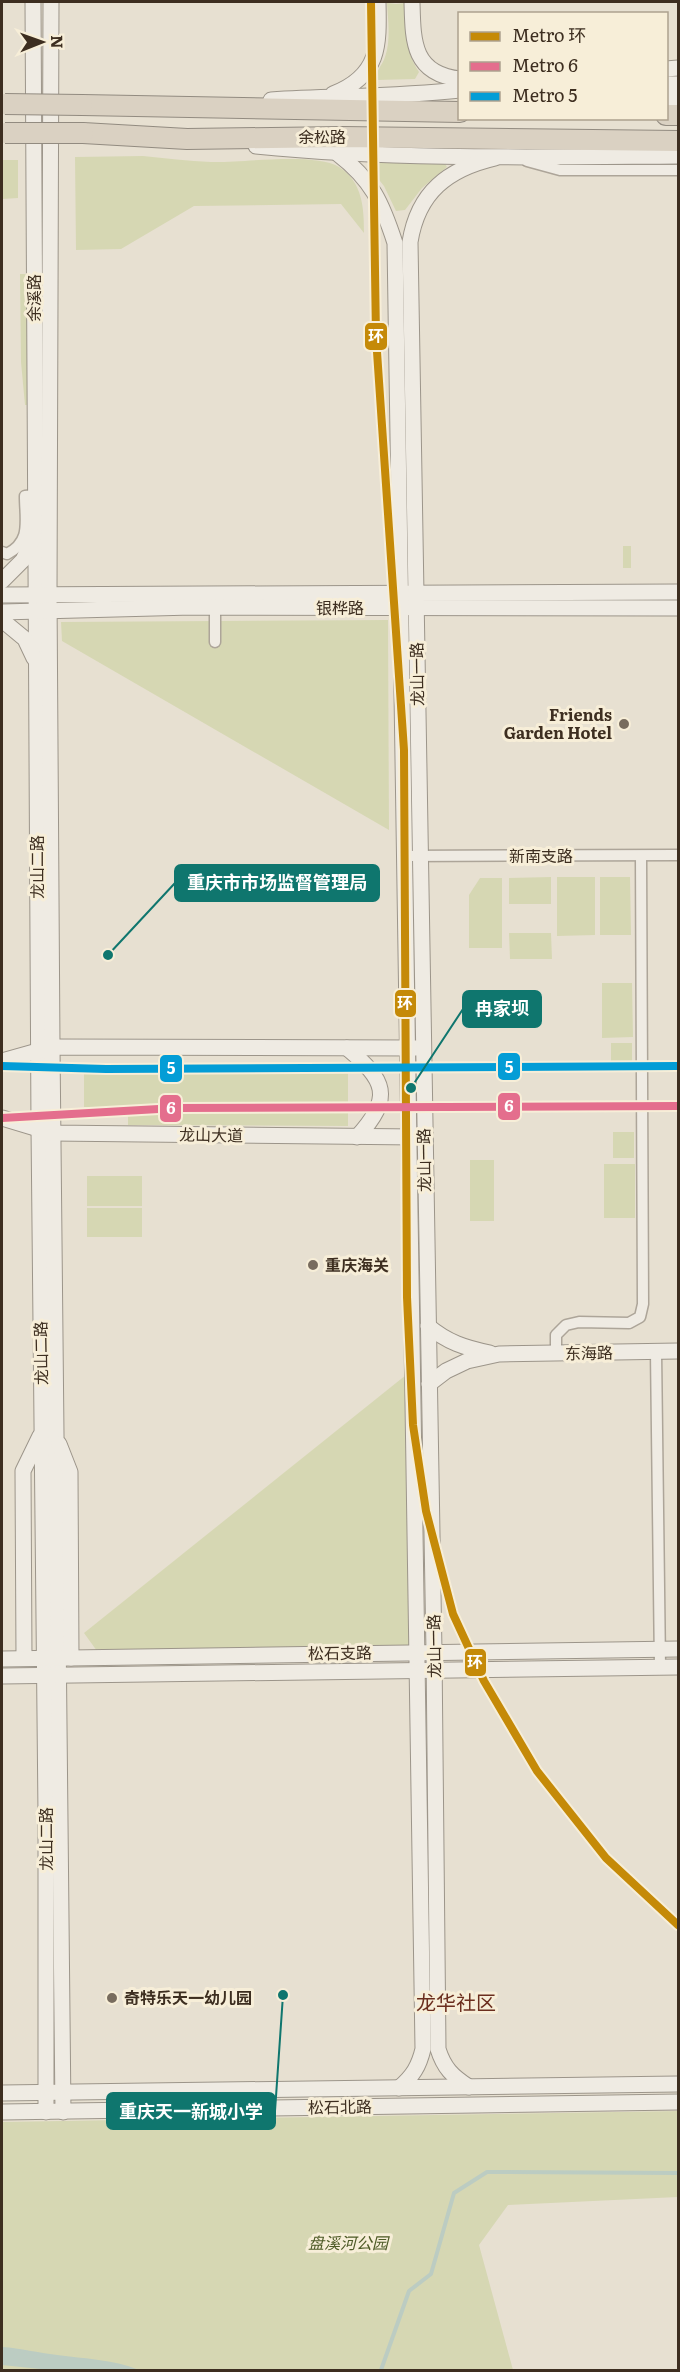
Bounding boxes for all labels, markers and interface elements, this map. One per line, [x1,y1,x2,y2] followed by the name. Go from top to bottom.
[12,12,72,72] north arrow
[458,12,668,120] legend
[512,21,586,48] text: Metro 环
[46,35,70,49] text: N
[512,51,578,78] text: Metro 6
[512,81,577,108] text: Metro 5
[298,124,346,148] street label: 余松路
[21,274,45,322] street label: 余溪路
[364,322,388,351] line badge: 环
[368,323,384,347] text: 环
[316,595,364,619] street label: 银桦路
[403,642,429,706] street label: 龙山一路
[504,702,612,744] place label: Friends Garden Hotel
[617,717,631,731] marker: Friends Garden Hotel
[24,835,48,899] street label: 龙山二路
[509,843,573,867] street label: 新南支路
[175,865,379,901] callout: 重庆市市场监督管理局
[187,868,367,895] text: 重庆市市场监督管理局
[394,989,417,1018] line badge: 环
[397,990,413,1014] text: 环
[463,991,541,1027] callout: 冉家坝
[475,994,529,1021] text: 冉家坝
[497,1052,521,1081] line badge: 5
[159,1054,183,1083] line badge: 5
[505,1054,514,1078] text: 5
[167,1055,176,1079] text: 5
[497,1092,521,1121] line badge: 6
[504,1093,514,1117] text: 6
[159,1094,182,1123] line badge: 6
[166,1095,176,1119] text: 6
[179,1121,243,1147] street label: 龙山大道
[410,1128,436,1192] street label: 龙山一路
[325,1252,389,1276] place label: 重庆海关
[306,1258,320,1272] marker: 重庆海关
[27,1321,53,1385] street label: 龙山二路
[565,1340,613,1364] street label: 东海路
[420,1614,446,1678] street label: 龙山一路
[308,1639,372,1665] street label: 松石支路
[464,1648,487,1677] line badge: 环
[467,1649,483,1673] text: 环
[33,1807,57,1871] street label: 龙山二路
[124,1985,252,2009] place label: 奇特乐天一幼儿园
[416,1986,496,2016] district label: 龙华社区
[105,1991,119,2005] marker: 奇特乐天一幼儿园
[107,2093,275,2129] callout: 重庆天一新城小学
[308,2093,372,2119] street label: 松石北路
[119,2097,263,2124] text: 重庆天一新城小学
[308,2230,390,2254] park label: 盘溪河公园

